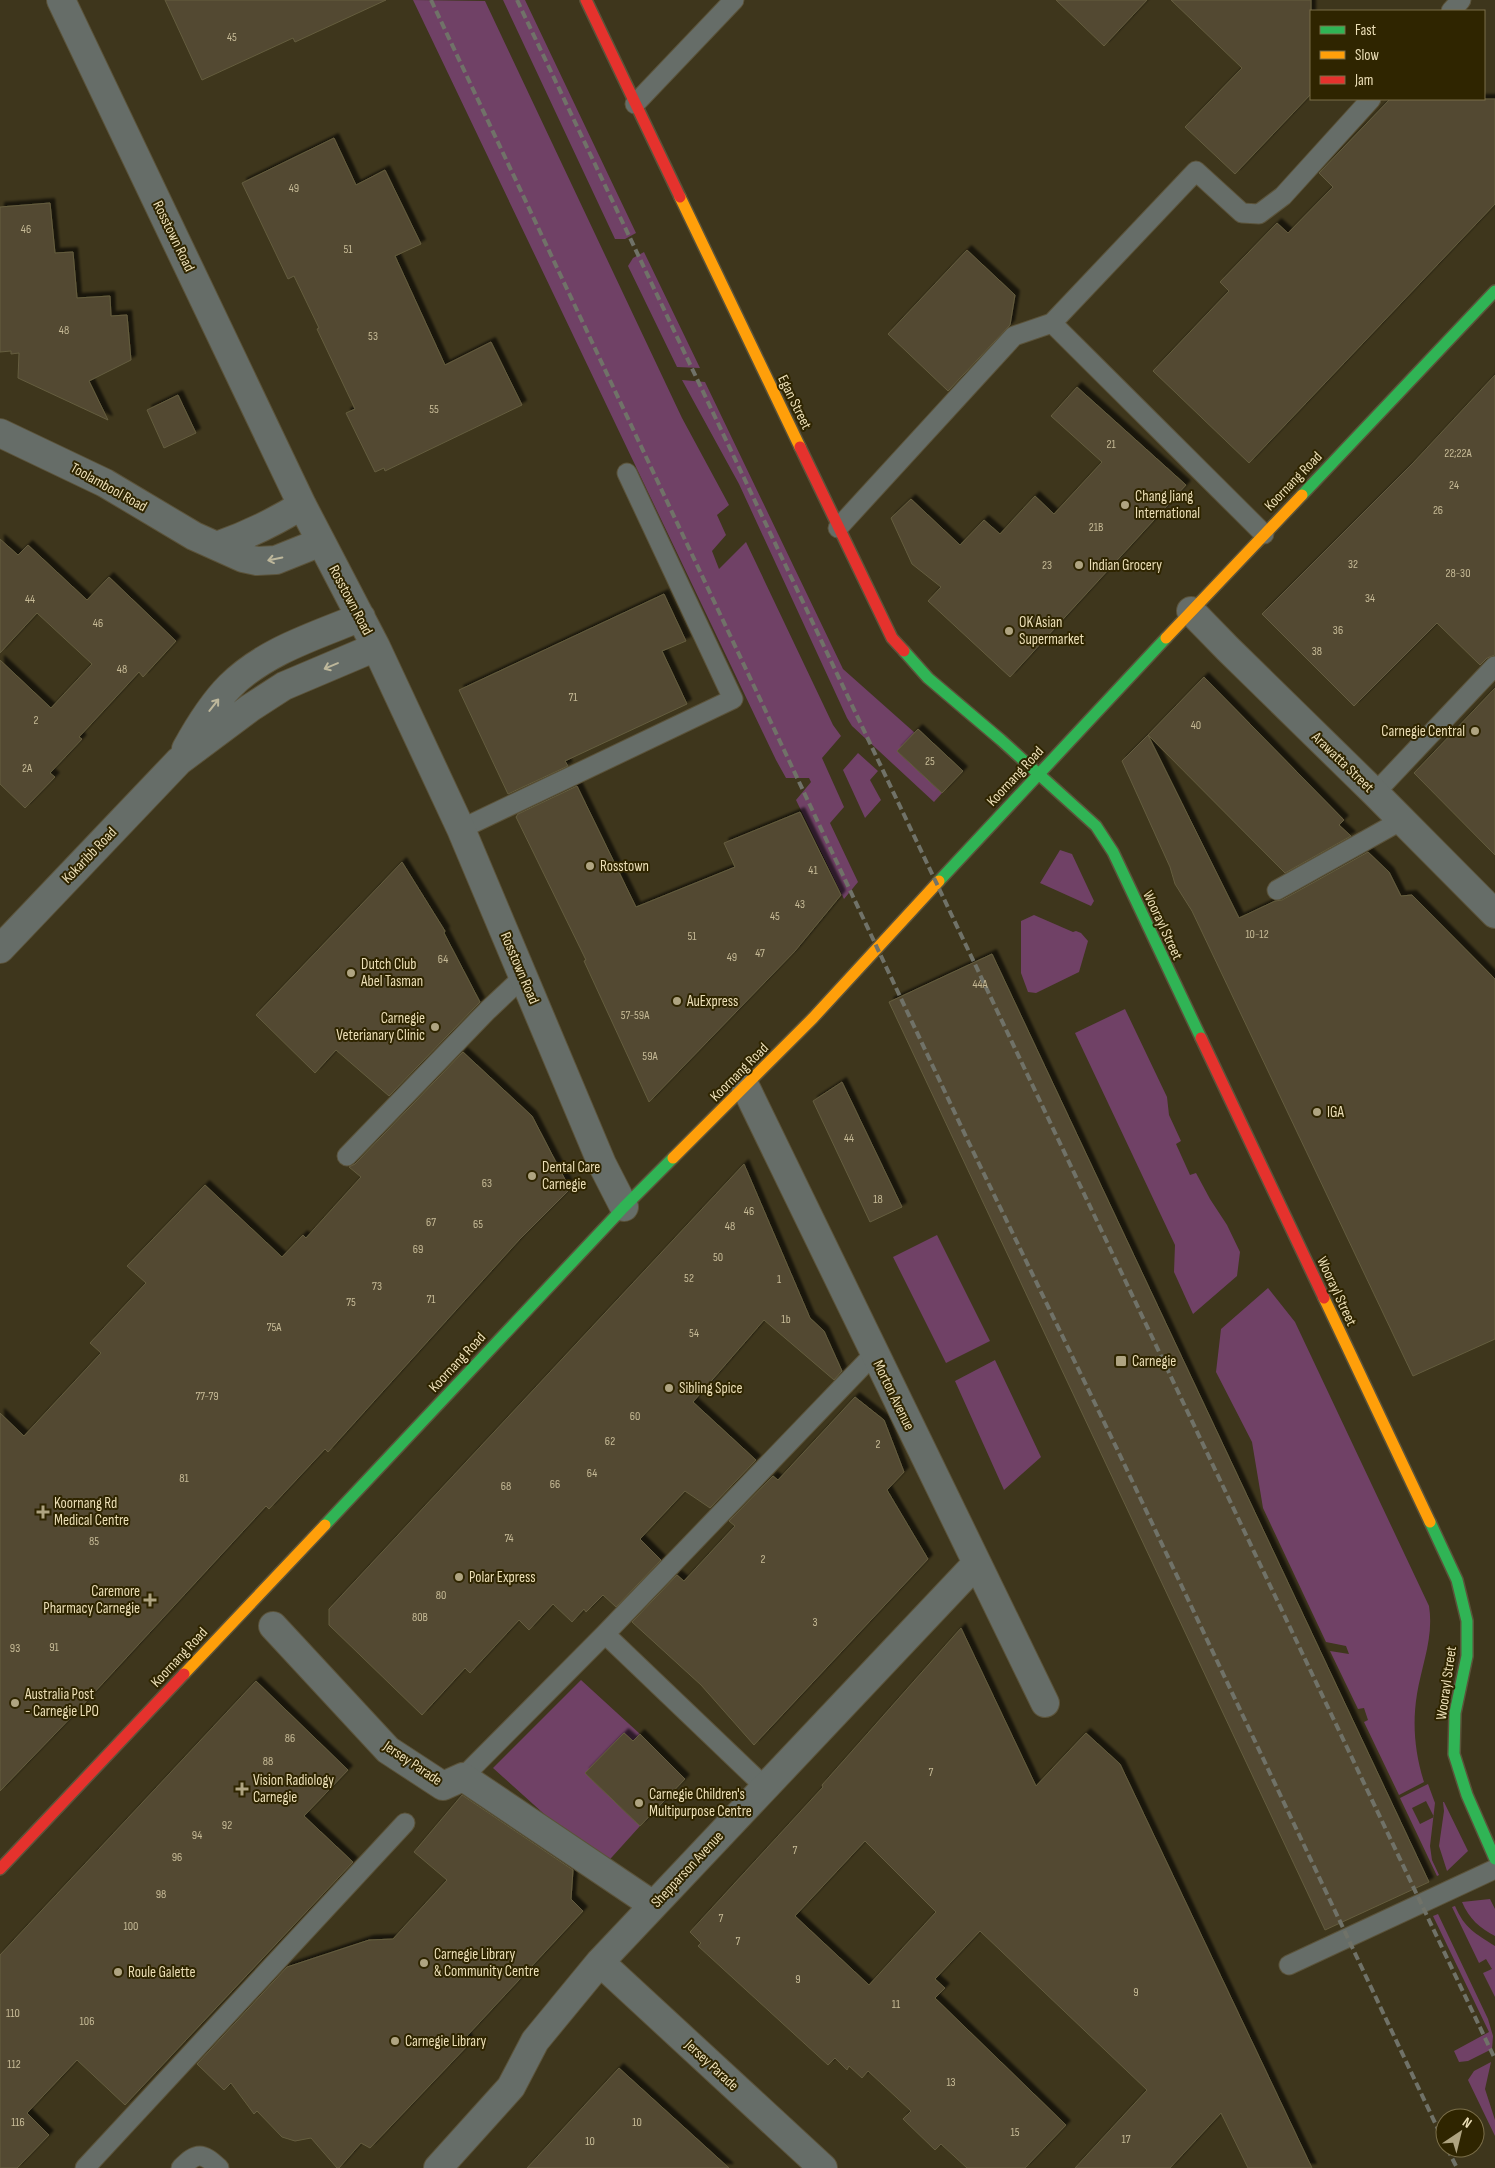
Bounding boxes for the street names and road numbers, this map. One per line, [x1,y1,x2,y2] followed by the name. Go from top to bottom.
[148,198,199,275] street label: Rosstown Road
[773,372,816,433] street label: Egan Street
[1260,448,1326,515] street label: Koornang Road
[67,459,150,516] street label: Toolambool Road
[324,562,377,638] street label: Rosstown Road
[1307,727,1378,797] street label: Arawatta Street
[983,742,1048,810] street label: Koornang Road
[58,823,121,888] street label: Kokaribb Road
[1138,888,1187,963] street label: Woorayl Street
[496,929,543,1007] street label: Rosstown Road
[706,1039,773,1106] street label: Koornang Road
[1312,1254,1361,1329] street label: Woorayl Street
[425,1328,490,1396] street label: Koornang Road
[868,1357,919,1433] street label: Morton Avenue
[147,1623,212,1691] street label: Koornang Road
[1432,1645,1461,1721] street label: Woorayl Street
[379,1736,446,1790] street label: Jersey Parade
[647,1827,728,1912] street label: Shepparson Avenue
[680,2035,743,2095] street label: Jersey Parade

